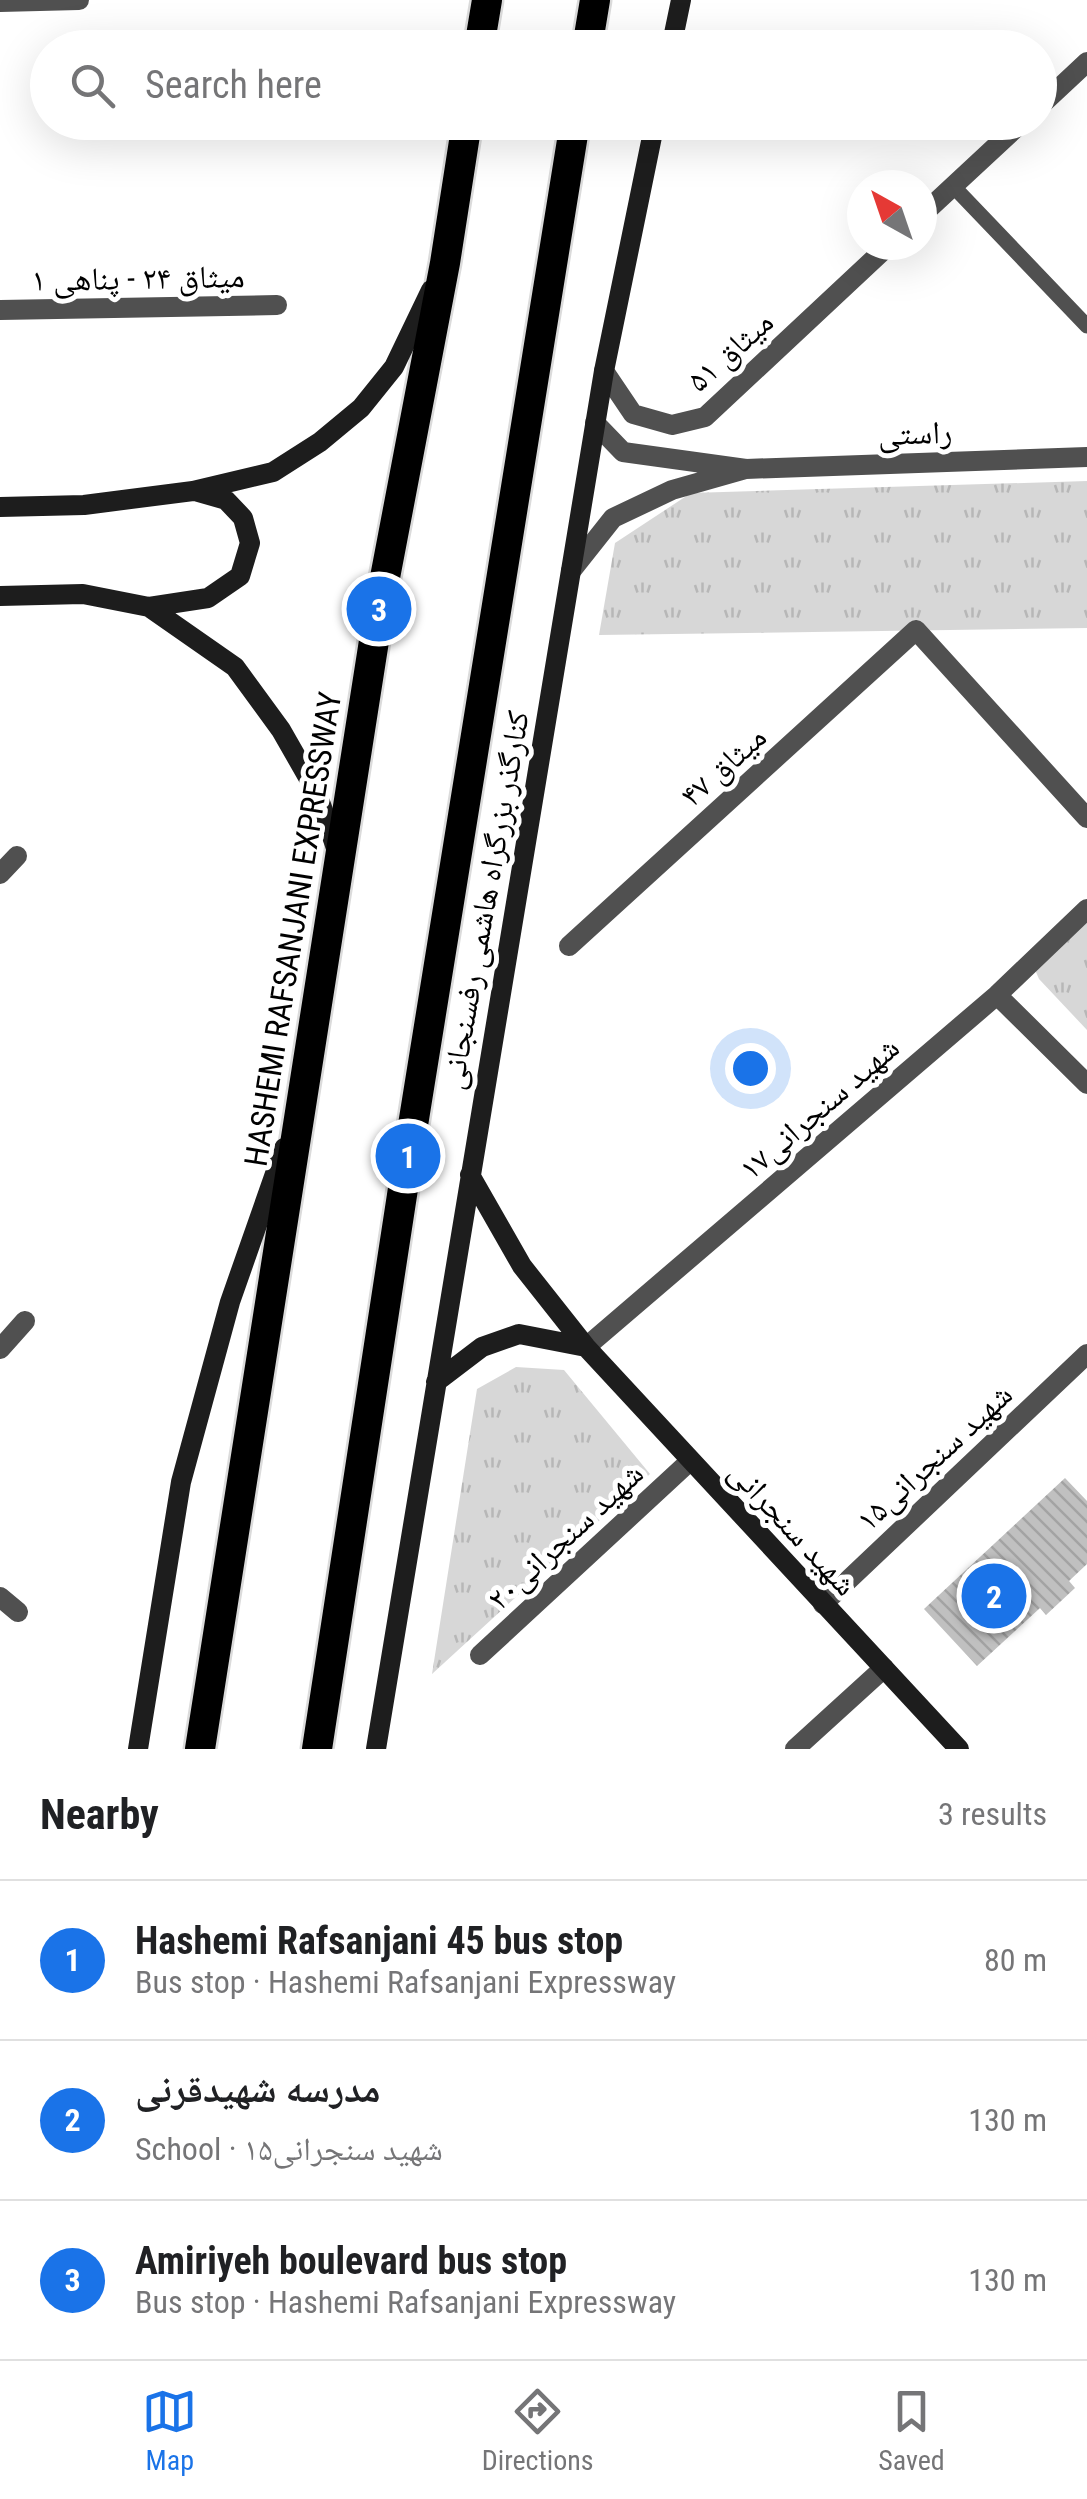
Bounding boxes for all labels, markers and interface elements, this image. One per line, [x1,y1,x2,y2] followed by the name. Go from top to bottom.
[30,30,1057,140] search box
[65,58,120,113] icon: search
[145,63,322,107] text: Search here
[847,170,937,260] north arrow
[31,257,245,300] street label: میثاق ۲۴ - پناهی ۱
[679,303,781,400] street label: میثاق ۵۱
[877,413,953,454] street label: راستی
[346,572,412,646] pin: 3
[237,689,349,1169] street label: HASHEMI RAFSANJANI EXPRESSWAY
[433,708,538,1093] street label: کنارگذر بزرگراه هاشمی رفسنجانی
[672,718,774,815] street label: میثاق ۴۷
[731,1028,907,1188] street label: شهید سنجرانی۱۷
[725,1043,776,1094] your location
[376,1118,440,1194] pin: 1
[848,1375,1020,1540] street label: شهید سنجرانی۱۵
[720,1453,865,1604] street label: شهید سنجرانی
[479,1454,651,1619] street label: شهید سنجرانی۲۰
[962,1558,1026,1634] pin: 2
[40,1790,159,1839] text: Nearby
[938,1795,1047,1833] text: 3 results
[135,1919,623,1963] text: Hashemi Rafsanjani 45 bus stop
[64,1941,81,1979] text: 1
[984,1941,1047,1979] text: 80 m
[135,1963,676,2001] text: Bus stop · Hashemi Rafsanjani Expressway
[135,2067,381,2111] text: مدرسه شهیدقرنی
[64,2101,81,2139] text: 2
[968,2101,1047,2139] text: 130 m
[135,2130,443,2168] text: School · شهید سنجرانی۱۵
[135,2239,567,2283] text: Amiriyeh boulevard bus stop
[64,2261,81,2299] text: 3
[968,2261,1047,2299] text: 130 m
[135,2283,676,2321] text: Bus stop · Hashemi Rafsanjani Expressway
[142,2384,197,2477] tab: Map
[482,2384,594,2477] tab: Directions
[878,2384,945,2477] tab: Saved

